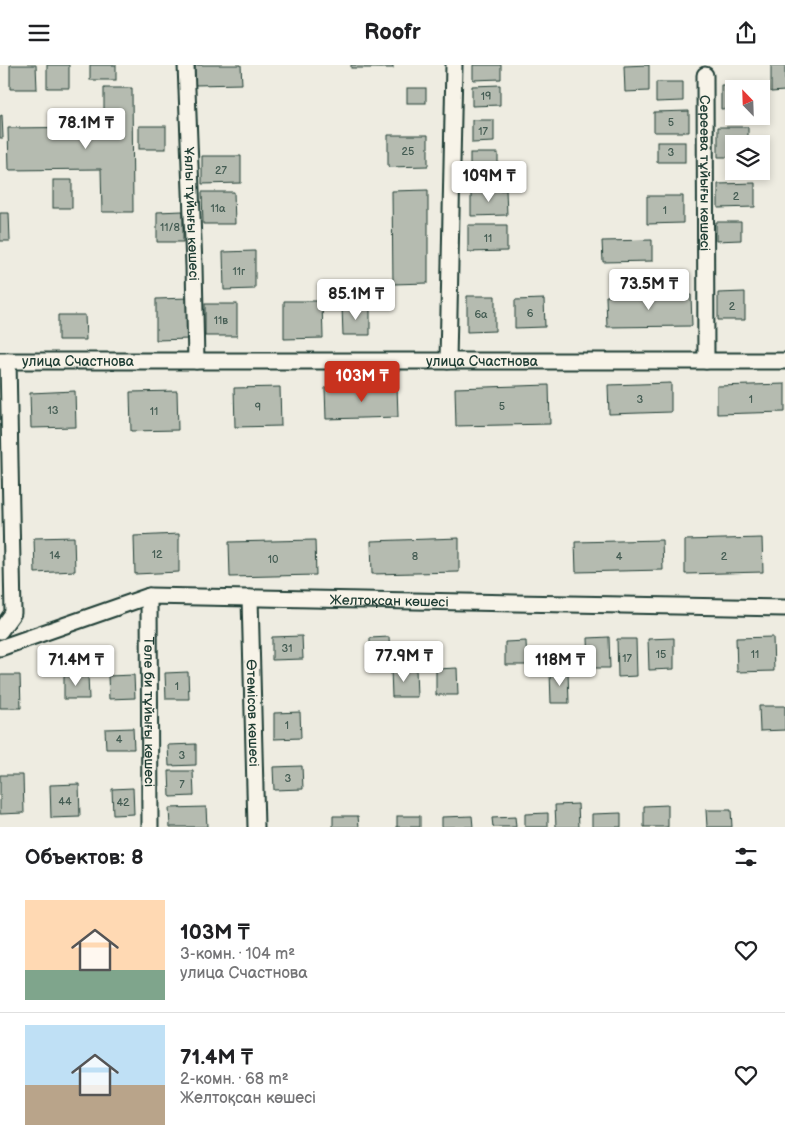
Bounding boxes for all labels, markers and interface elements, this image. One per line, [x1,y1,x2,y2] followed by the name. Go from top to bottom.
[25,19,53,47] icon: menu
[364,19,421,46] text: Roofr
[732,19,760,47] icon: share
[725,80,770,125] north arrow
[725,80,770,180] map controls
[481,90,491,103] house number: 19
[697,95,714,251] street label: Сереева тұйығы көшесі
[40,107,132,150] pin: 78.1M ₸
[58,114,114,133] text: 78.1M ₸
[668,116,674,129] house number: 5
[478,125,488,138] house number: 17
[725,135,770,180] button: layers
[402,145,414,158] house number: 25
[668,146,675,159] house number: 3
[181,147,203,281] street label: Ұялы тұйығы көшесі
[448,161,530,203] pin: 109M ₸
[215,164,228,177] house number: 27
[463,167,515,186] text: 109M ₸
[733,190,740,203] house number: 2
[210,202,226,215] house number: 11а
[663,204,667,217] house number: 1
[160,221,180,234] house number: 11/8
[484,232,492,245] house number: 11
[233,265,246,278] house number: 11г
[603,269,695,311] pin: 73.5M ₸
[620,275,678,294] text: 73.5M ₸
[310,279,402,321] pin: 85.1M ₸
[328,285,384,304] text: 85.1M ₸
[729,300,736,313] house number: 2
[527,307,534,320] house number: 6
[474,308,488,321] house number: 6а
[214,314,228,327] house number: 11в
[22,353,135,370] street label: улица Счастнова
[426,353,539,370] street label: улица Счастнова
[321,361,403,403] pin: 103M ₸
[336,367,388,386] text: 103M ₸
[637,393,644,406] house number: 3
[749,393,753,406] house number: 1
[499,400,505,413] house number: 5
[255,401,261,414] house number: 9
[47,404,59,417] house number: 13
[150,405,158,418] house number: 11
[152,548,163,561] house number: 12
[50,549,61,562] house number: 14
[412,550,418,563] house number: 8
[616,550,623,563] house number: 4
[721,550,728,563] house number: 2
[268,553,279,566] house number: 10
[329,591,449,610] street label: Желтоқсан көшесі
[141,637,158,787] street label: Төле би тұйығы көшесі
[358,641,450,683] pin: 77.9M ₸
[281,642,293,655] house number: 31
[30,645,122,687] pin: 71.4M ₸
[519,645,601,687] pin: 118M ₸
[375,647,433,666] text: 77.9M ₸
[656,648,666,661] house number: 15
[751,648,759,661] house number: 11
[48,651,104,670] text: 71.4M ₸
[535,651,585,670] text: 118M ₸
[622,652,632,665] house number: 17
[243,659,263,767] street label: Өтемісов көшесі
[175,680,179,693] house number: 1
[285,719,289,732] house number: 1
[116,733,123,746] house number: 4
[179,749,186,762] house number: 3
[285,772,292,785] house number: 3
[179,778,185,791] house number: 7
[58,795,72,808] house number: 44
[116,796,130,809] house number: 42
[732,843,760,871] icon: filters
[25,845,144,870] text: Объектов: 8
[65,920,125,980] icon: home
[180,920,249,945] text: 103M ₸
[732,936,760,964] icon: heart
[180,945,295,964] text: 3-комн. · 104 m²
[180,964,308,983] text: улица Счастнова
[65,1045,125,1105] icon: home
[180,1045,253,1070] text: 71.4M ₸
[732,1061,760,1089] icon: heart
[180,1070,289,1089] text: 2-комн. · 68 m²
[180,1089,316,1108] text: Желтоқсан көшесі

